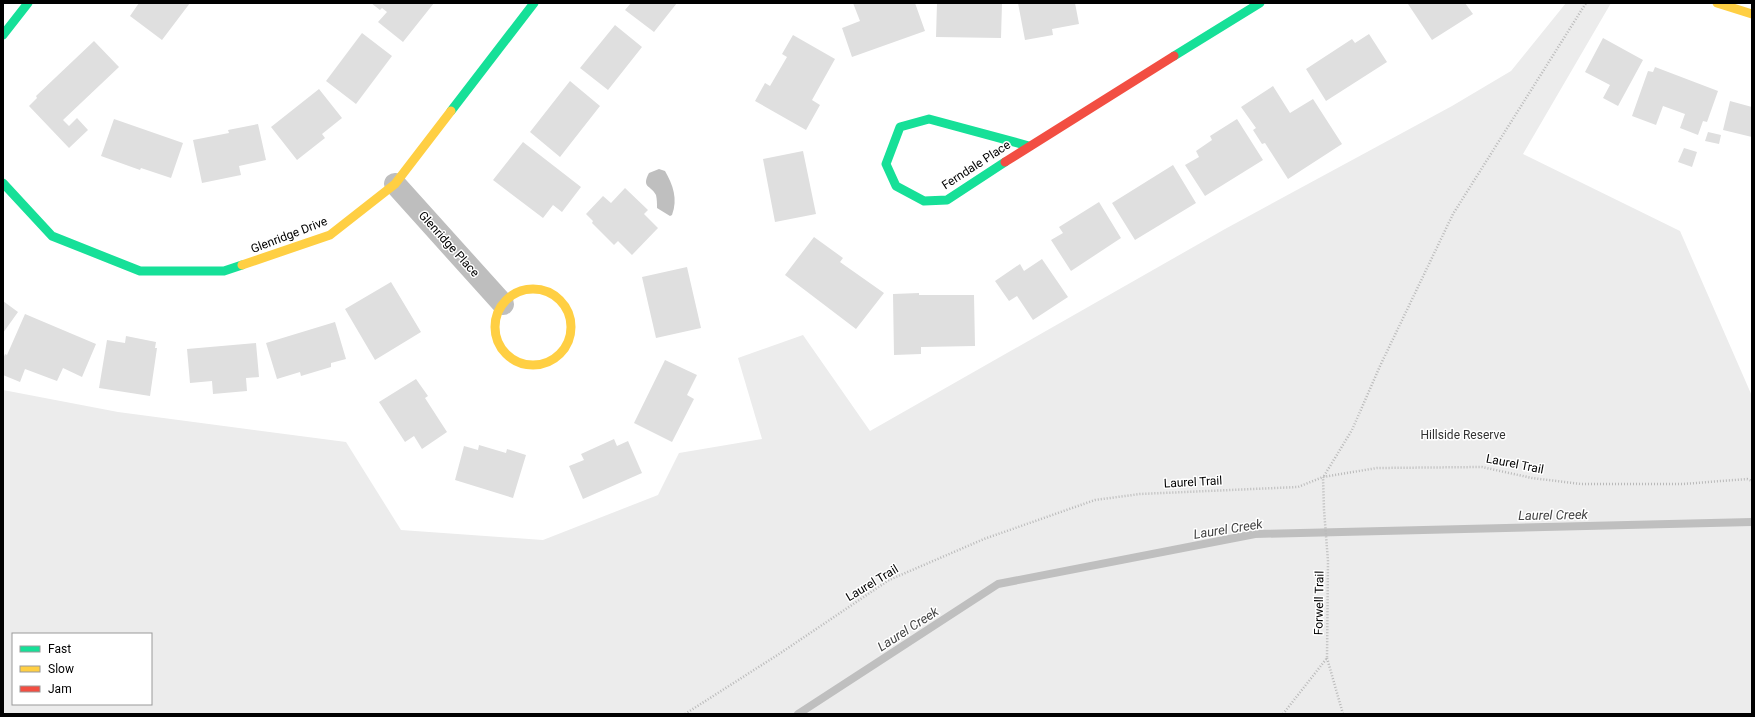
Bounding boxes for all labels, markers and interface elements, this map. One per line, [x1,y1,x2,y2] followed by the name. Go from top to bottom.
[939,138,1013,192] street label: Ferndale Place
[416,208,482,280] street label: Glenridge Place
[249,214,329,256] street label: Glenridge Drive
[1420,428,1506,442] park label: Hillside Reserve
[1485,452,1545,476] street label: Laurel Trail
[1163,473,1223,491] street label: Laurel Trail
[1518,507,1589,523] water label: Laurel Creek
[1192,516,1264,542] water label: Laurel Creek
[843,562,901,604] street label: Laurel Trail
[1311,571,1327,635] street label: Forwell Trail
[875,603,942,654] water label: Laurel Creek
[12,633,152,705] legend
[48,642,71,656] text: Fast
[48,662,74,676] text: Slow
[48,682,72,696] text: Jam

